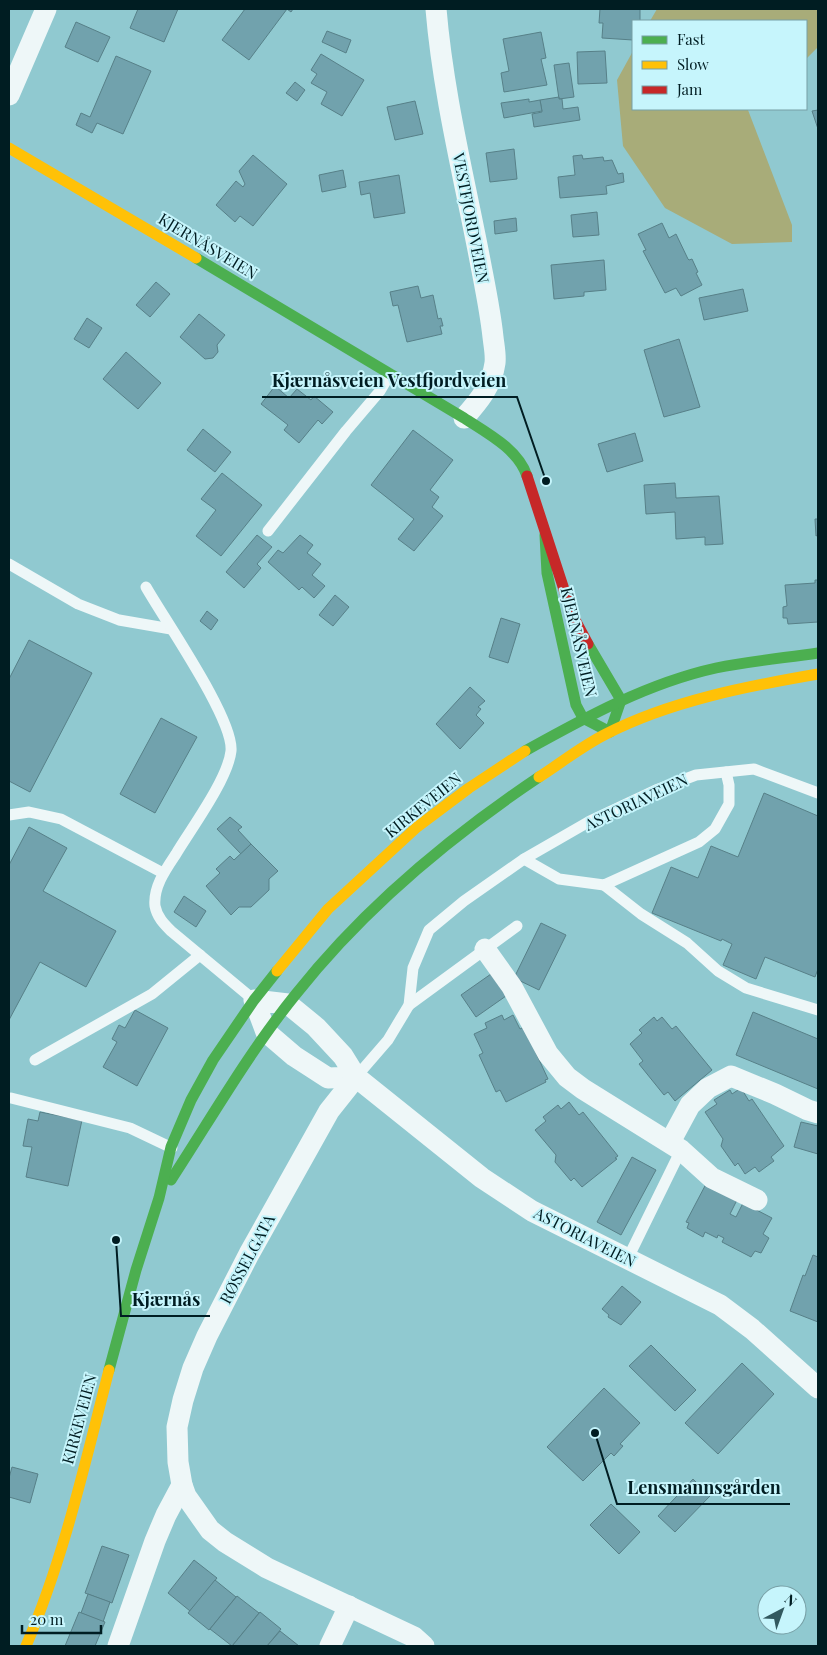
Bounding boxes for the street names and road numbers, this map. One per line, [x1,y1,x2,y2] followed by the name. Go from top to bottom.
[448,150,494,285] street label: VESTFJORDVEIEN
[155,208,262,283] street label: KJERNÅSVEIEN
[557,585,602,699] street label: KJERNÅSVEIEN
[380,767,465,842] street label: KIRKEVEIEN
[580,768,691,835] street label: ASTORIAVEIEN
[530,1201,640,1271] street label: ASTORIAVEIEN
[214,1210,279,1307] street label: RØSSELGATA
[56,1371,101,1466] street label: KIRKEVEIEN

